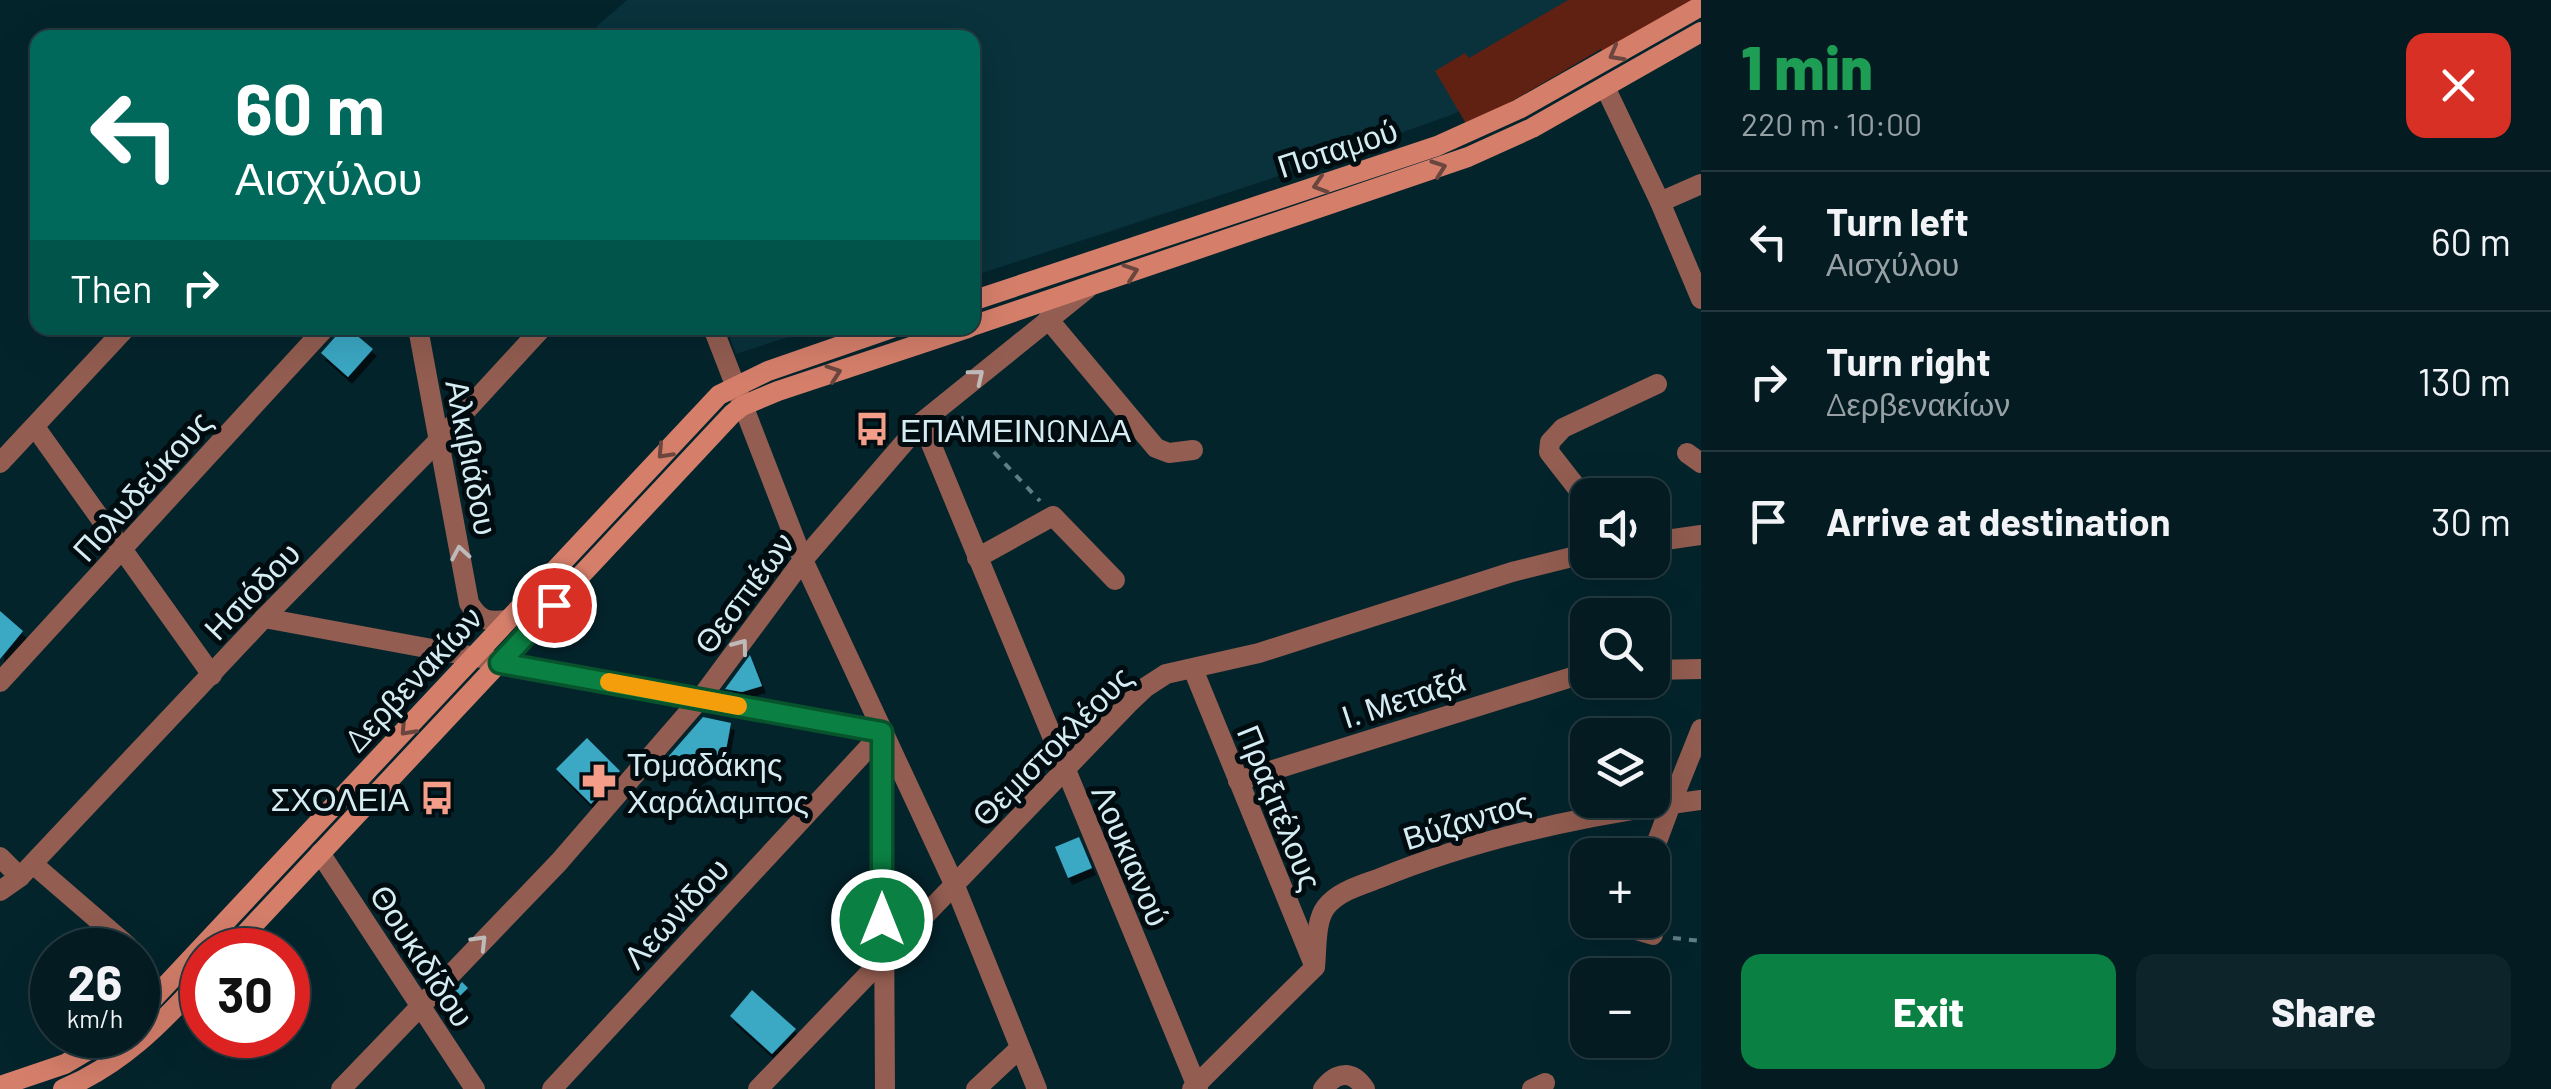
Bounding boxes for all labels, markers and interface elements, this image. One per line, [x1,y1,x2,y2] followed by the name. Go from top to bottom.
[1741,30,1873,102] text: 1 min
[2406,33,2511,138] button: close
[1609,42,1627,62] one-way arrow
[235,65,385,149] text: 60 m
[70,70,200,200] icon: left
[1741,104,1922,142] text: 220 m · 10:00
[1272,110,1402,184] street label: Ποταμού
[235,150,422,204] text: Αισχύλου
[1430,159,1447,180] one-way arrow
[1312,173,1329,193] one-way arrow
[1826,198,1969,244] text: Turn left
[1741,214,1796,269] icon: left
[2431,218,2511,264] text: 60 m
[1826,244,1959,282] text: Αισχύλου
[173,260,228,315] icon: right
[1122,264,1139,284] one-way arrow
[70,265,153,311] text: Then
[1826,338,1991,384] text: Turn right
[1741,354,1796,409] icon: right
[2418,358,2511,404] text: 130 m
[825,364,842,384] one-way arrow
[966,370,984,388] one-way arrow
[438,376,507,538] street label: Αλκιβιάδου
[1826,384,2010,422] text: Δερβενακίων
[64,402,218,568] street label: Πολυδεύκους
[853,410,891,448] bus stop icon: ΕΠΑΜΕΙΝΩΝΔΑ
[900,410,1132,448] place label: ΕΠΑΜΕΙΝΩΝΔΑ
[658,441,676,459] one-way arrow
[1570,478,1670,1058] map controls
[1570,478,1670,578] button: sound
[1741,494,1796,549] icon: arrive
[1826,498,2171,544] text: Arrive at destination
[2431,498,2511,544] text: 30 m
[685,524,801,660] street label: Θεσπιέων
[195,533,307,647] street label: Ησιόδου
[451,545,472,562] one-way arrow
[512,563,597,648] pin
[527,578,582,633] icon: arrive
[335,598,489,759] street label: Δερβενακίων
[1570,598,1670,698] button: search
[729,639,747,657] one-way arrow
[963,657,1139,833] street label: Θεμιστοκλέους
[1336,659,1470,735] street label: Ι. Μεταξά
[401,717,419,736] one-way arrow
[1570,718,1670,818] button: layers
[1230,719,1331,895] street label: Πραξιτέλους
[627,744,809,820] place label: Τομαδάκης Χαράλαμπος
[580,762,618,800] pharmacy icon: Τομαδάκης Χαράλαμπος
[271,779,410,817] place label: ΣΧΟΛΕΙΑ
[418,779,456,817] bus stop icon: ΣΧΟΛΕΙΑ
[1085,779,1179,931] street label: Λουκιανού
[1398,782,1534,856] street label: Βύζαντος
[1570,838,1670,938] button: +
[614,849,736,975] street label: Λεωνίδου
[830,868,934,972] position arrow
[363,877,483,1033] street label: Θουκιδίδου
[180,928,310,1058] speed limit sign: 30
[469,935,487,954] one-way arrow
[68,951,122,1011] text: 26
[1741,954,2116,1069] button: Exit
[2136,954,2511,1069] button: Share
[1570,958,1670,1058] button: −
[67,1003,123,1033] text: km/h

